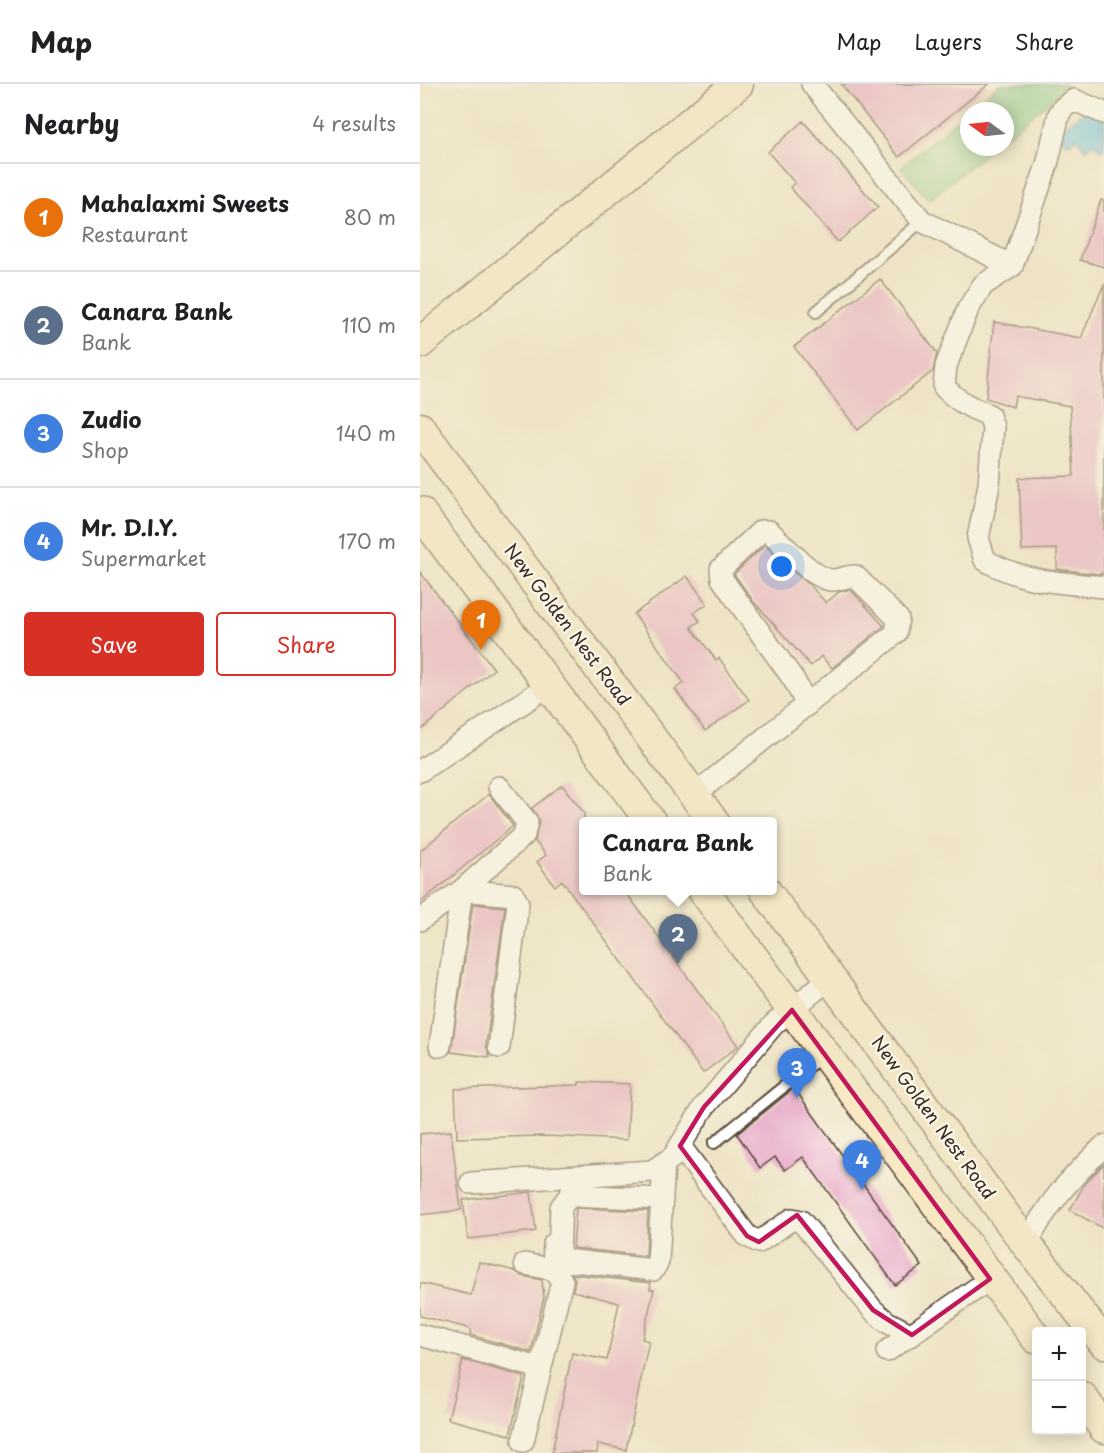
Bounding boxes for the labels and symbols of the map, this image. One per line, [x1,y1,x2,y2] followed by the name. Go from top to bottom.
[960,102,1014,156] north arrow
[498,537,638,711] street label: New Golden Nest Road
[767,552,796,581] your location
[462,600,500,650] pin: 1
[658,914,698,964] pin: 2
[865,1030,1003,1205] street label: New Golden Nest Road
[778,1048,817,1098] pin: 3
[842,1140,882,1190] pin: 4

